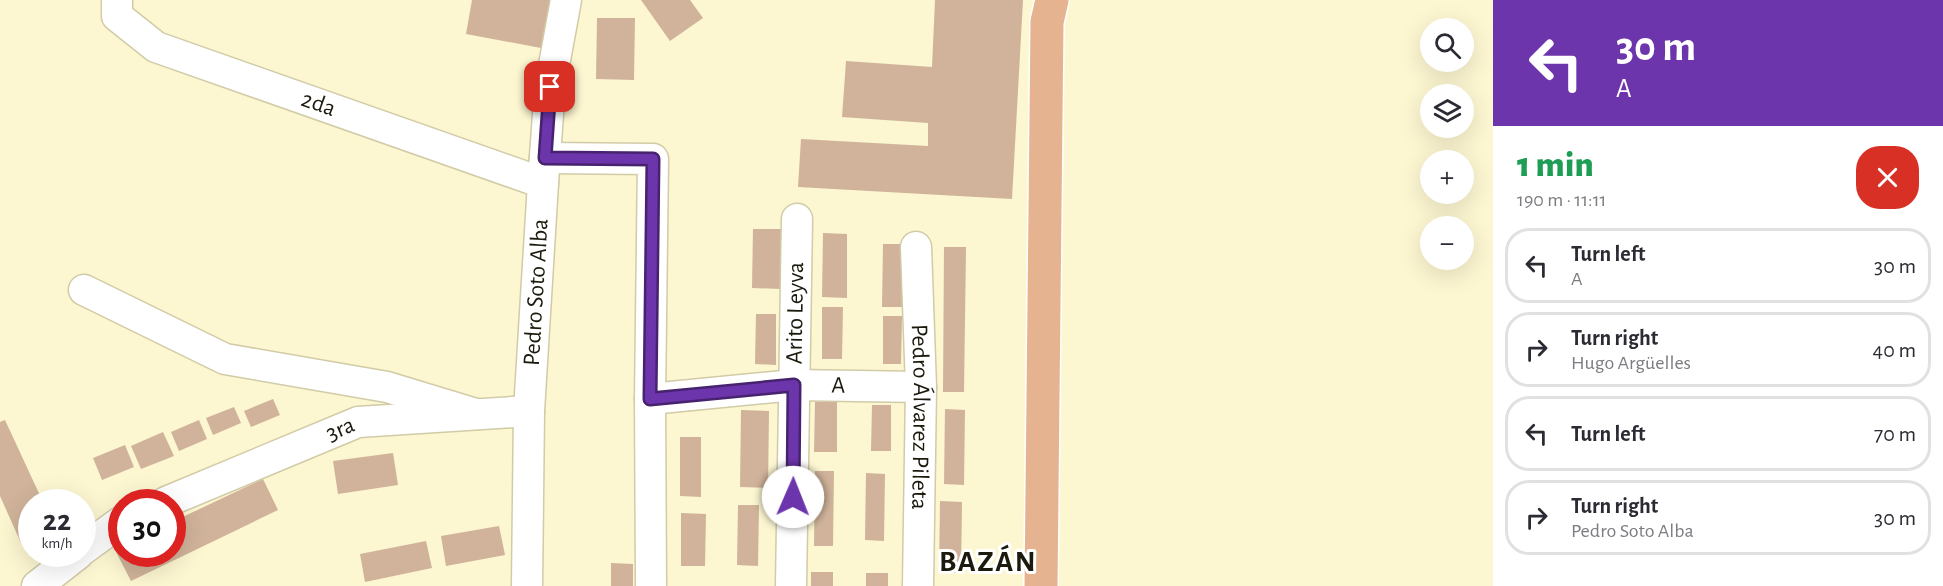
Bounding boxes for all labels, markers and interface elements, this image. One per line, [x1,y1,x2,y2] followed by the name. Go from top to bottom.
[1420,18,1474,270] map controls
[1420,18,1474,72] button: search
[1517,24,1595,102] icon: left
[1616,26,1696,68] text: 30 m
[524,61,575,112] pin
[533,70,566,103] icon: arrive
[1616,75,1632,102] text: A
[1420,84,1474,138] button: layers
[298,87,339,121] street label: 2da
[1856,146,1919,209] button: close
[1517,147,1594,183] text: 1 min
[1420,150,1474,204] button: +
[1517,190,1606,210] text: 190 m · 11:11
[1420,216,1474,270] button: −
[520,218,553,367] street label: Pedro Soto Alba
[1571,243,1645,265] text: Turn left
[1520,249,1553,282] icon: left
[1874,255,1916,277] text: 30 m
[783,262,808,364] street label: Arito Leyva
[1571,269,1583,289] text: A
[907,324,935,510] street label: Pedro Álvarez Pileta
[1571,327,1658,349] text: Turn right
[1520,333,1553,366] icon: right
[1873,339,1916,361] text: 40 m
[1571,353,1691,373] text: Hugo Argüelles
[831,374,846,398] street label: A
[323,413,358,446] street label: 3ra
[1520,417,1553,450] icon: left
[1571,423,1645,445] text: Turn left
[1874,423,1916,445] text: 70 m
[761,465,825,529] position arrow
[108,489,186,567] speed limit sign: 30
[1571,495,1658,517] text: Turn right
[1520,501,1553,534] icon: right
[43,506,71,536] text: 22
[1874,507,1916,529] text: 30 m
[1571,521,1694,541] text: Pedro Soto Alba
[42,536,72,551] text: km/h
[939,544,1037,577] district label: BAZÁN

